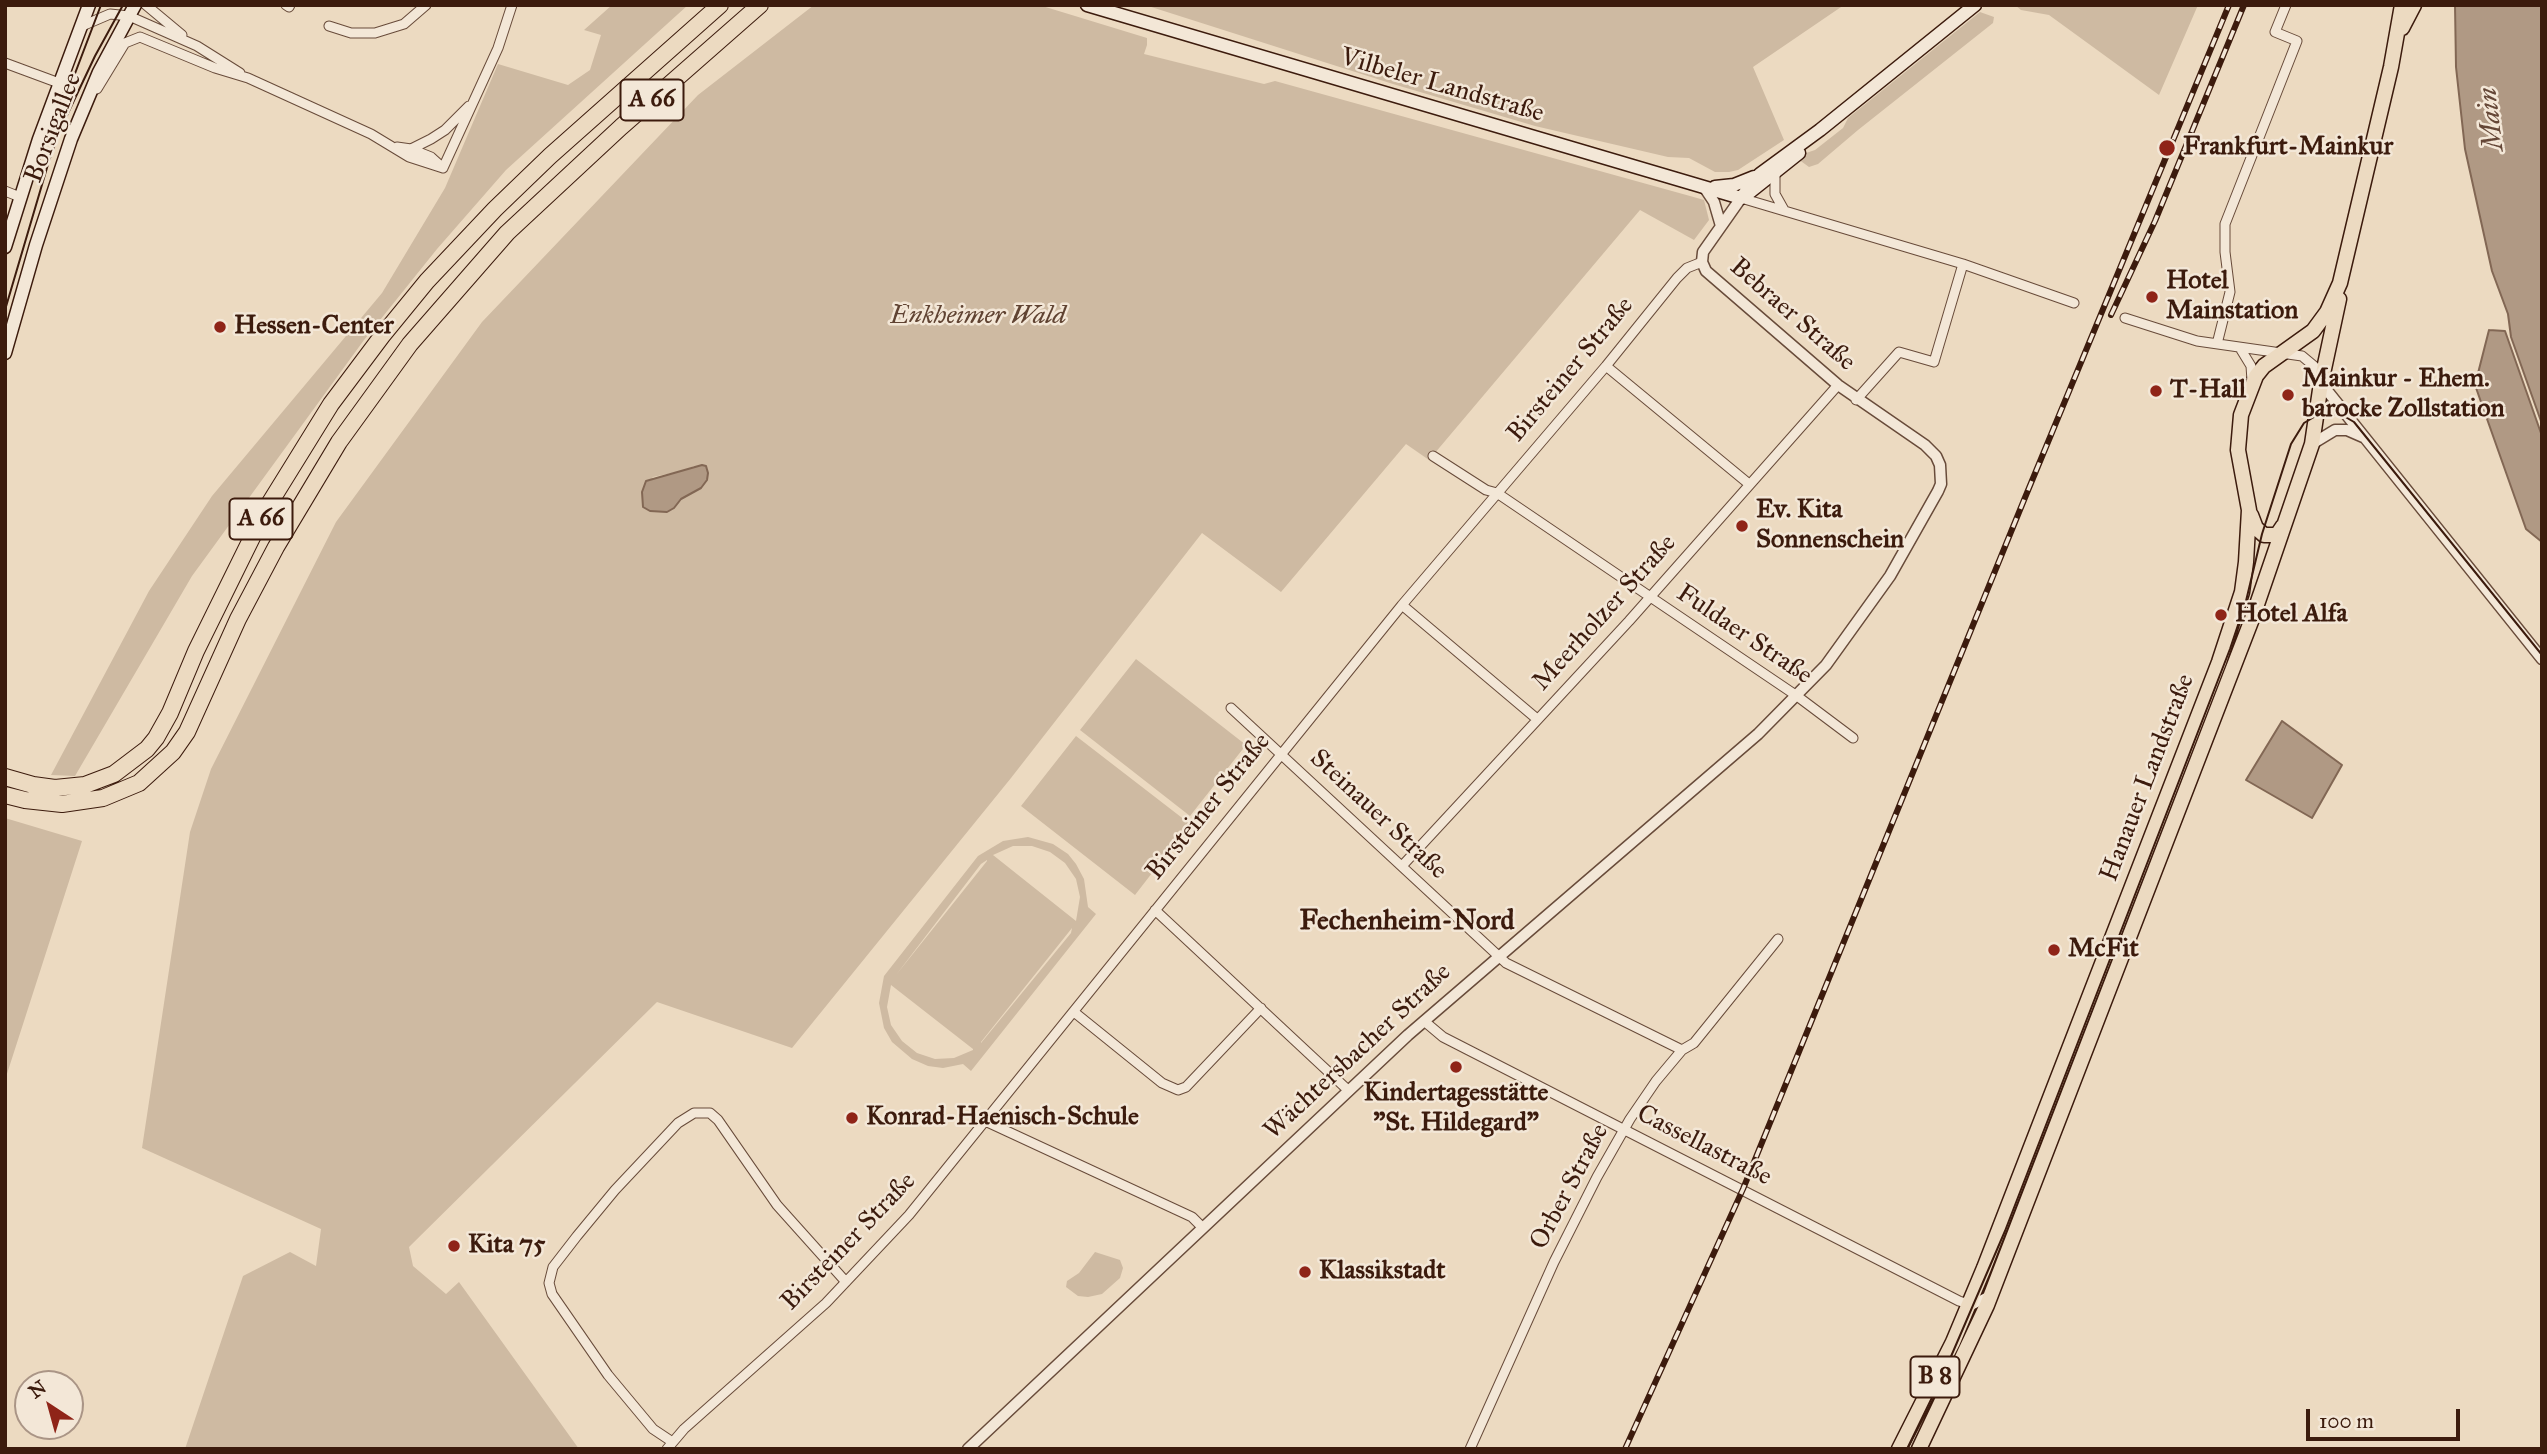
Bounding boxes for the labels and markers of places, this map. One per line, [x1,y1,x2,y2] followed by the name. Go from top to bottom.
[2183,132,2393,164] place label: Frankfurt-Mainkur
[2157,138,2177,158] marker: Frankfurt-Mainkur
[2166,266,2298,328] place label: Hotel Mainstation
[2144,289,2160,305] marker: Hotel Mainstation
[234,311,394,343] place label: Hessen-Center
[212,319,228,335] marker: Hessen-Center
[2302,364,2505,426] place label: Mainkur - Ehem. barocke Zollstation
[2170,375,2246,407] place label: T-Hall
[2148,383,2164,399] marker: T-Hall
[2280,387,2296,403] marker: Mainkur - Ehem. barocke Zollstation
[1756,495,1904,556] place label: Ev. Kita Sonnenschein
[1734,518,1750,534] marker: Ev. Kita Sonnenschein
[2235,599,2347,631] place label: Hotel Alfa
[2213,607,2229,623] marker: Hotel Alfa
[2068,934,2139,966] place label: McFit
[2046,942,2062,958] marker: McFit
[1448,1059,1464,1075] marker: Kindertagesstätte "St. Hildegard"
[1364,1078,1548,1140] place label: Kindertagesstätte "St. Hildegard"
[866,1102,1139,1134] place label: Konrad-Haenisch-Schule
[844,1110,860,1126] marker: Konrad-Haenisch-Schule
[468,1230,545,1262] place label: Kita 75
[446,1238,462,1254] marker: Kita 75
[1319,1256,1445,1288] place label: Klassikstadt
[1297,1264,1313,1280] marker: Klassikstadt

